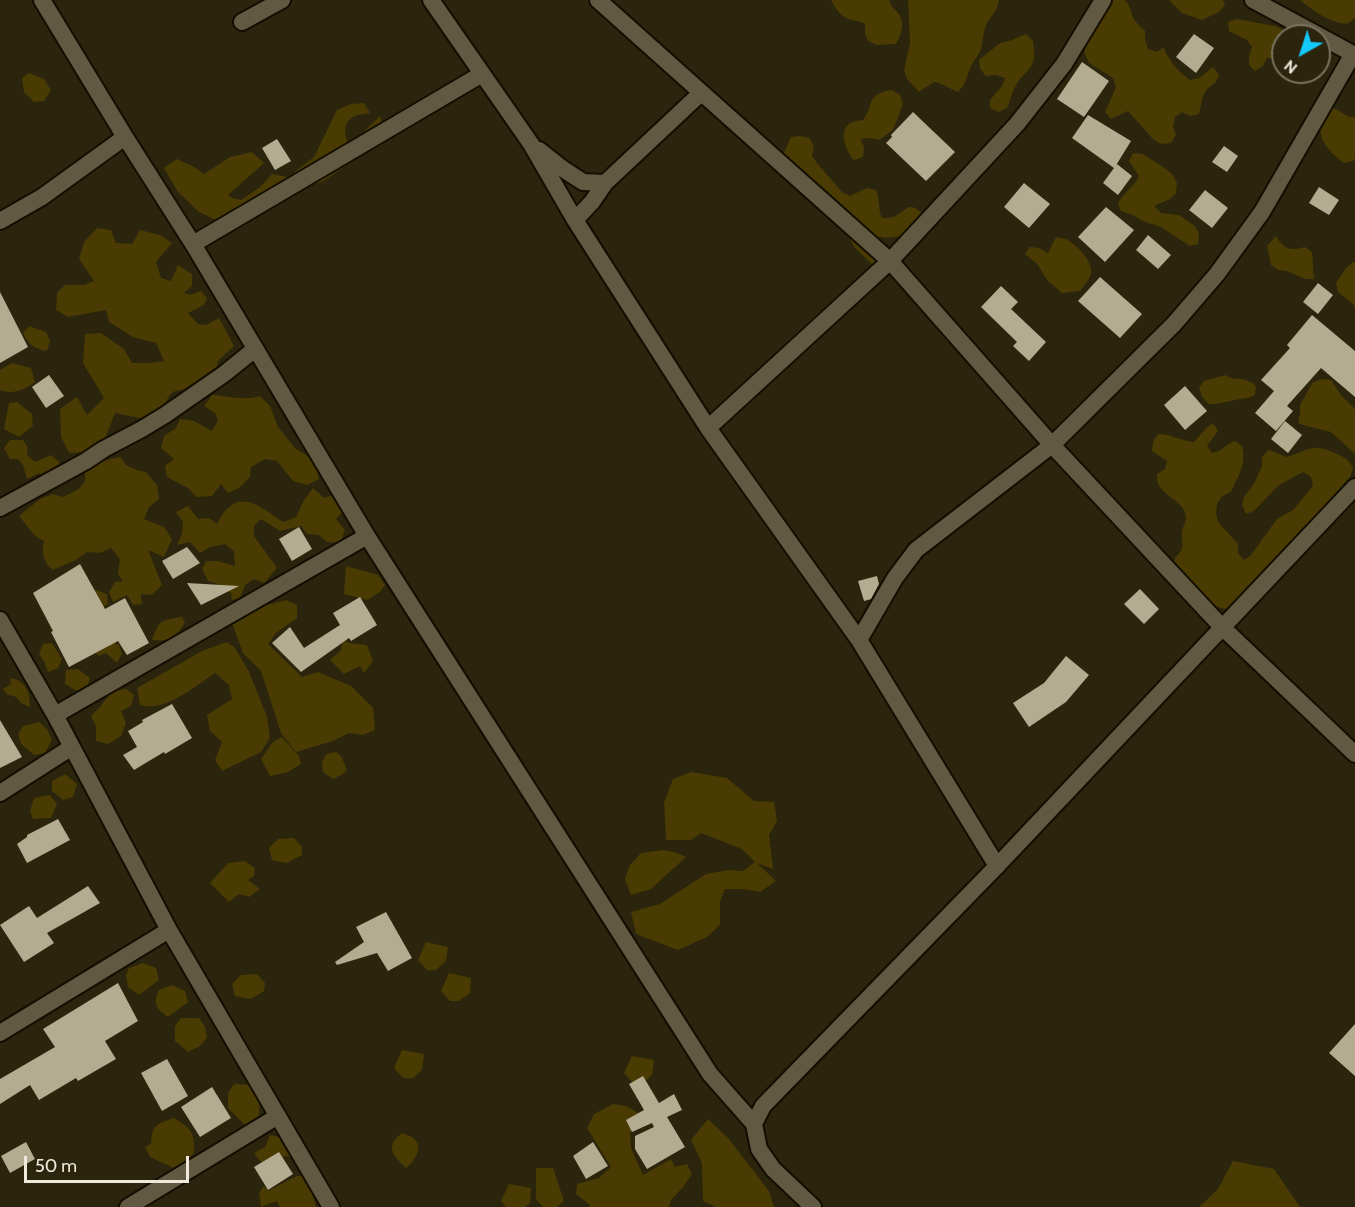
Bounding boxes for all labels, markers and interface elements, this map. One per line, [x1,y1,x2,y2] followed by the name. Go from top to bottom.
[1271,24,1331,84] north arrow
[1280,56,1301,78] text: N
[27,1144,192,1182] scale bar
[35,1155,77,1177] text: 50 m

